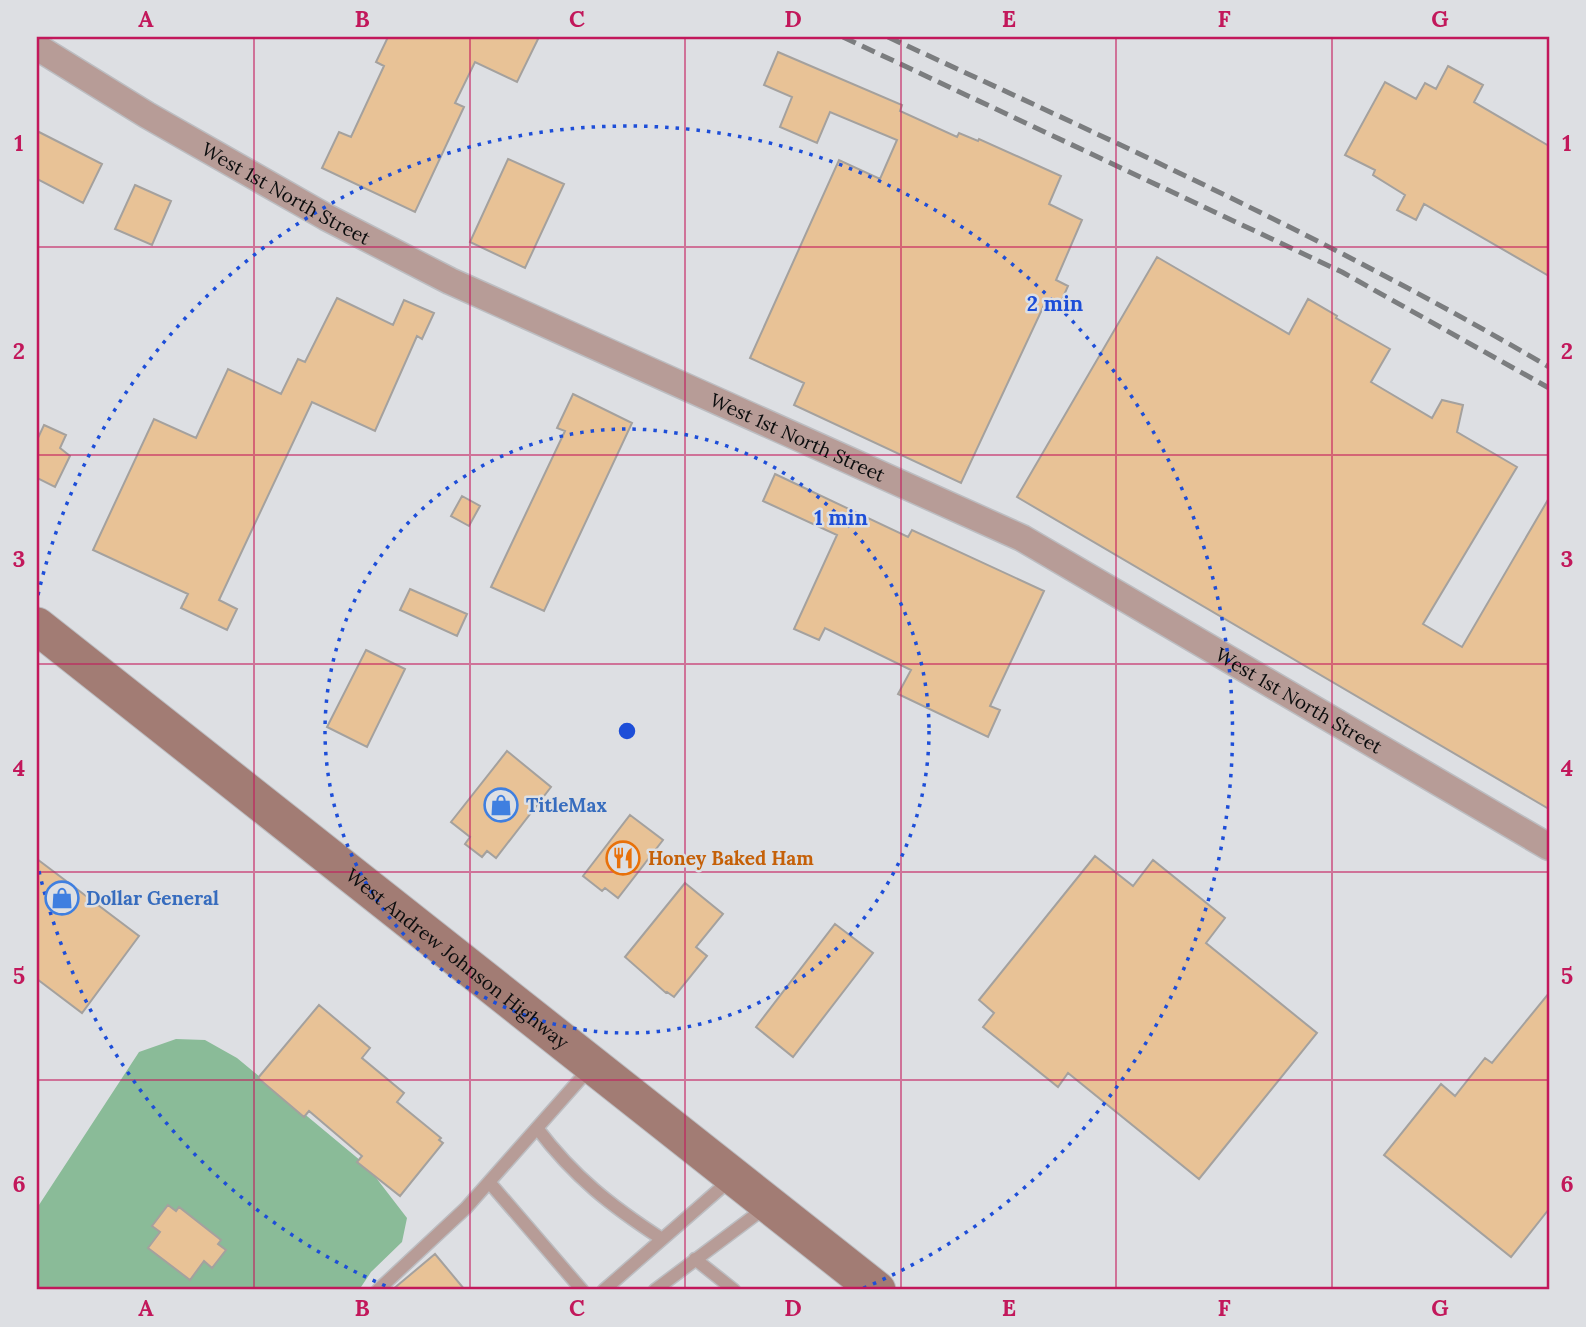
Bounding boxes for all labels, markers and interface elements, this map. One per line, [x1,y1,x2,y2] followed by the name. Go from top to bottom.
[138,4,154,33] text: A
[354,4,370,33] text: B
[569,4,585,33] text: C
[784,4,802,33] text: D
[1002,4,1016,33] text: E
[1217,4,1231,33] text: F
[1431,4,1449,33] text: G
[14,128,24,157] text: 1
[1562,128,1572,157] text: 1
[198,137,375,250] street label: West 1st North Street
[1027,290,1083,317] text: 2 min
[13,336,25,365] text: 2
[1561,336,1573,365] text: 2
[706,387,889,487] street label: West 1st North Street
[814,504,868,531] text: 1 min
[13,544,25,573] text: 3
[1561,544,1573,573] text: 3
[1211,642,1387,759] street label: West 1st North Street
[615,719,639,743] centre of rings
[13,753,25,782] text: 4
[1561,753,1573,782] text: 4
[482,786,520,824] shop icon: TitleMax
[526,793,607,817] place label: TitleMax
[604,839,642,877] restaurant icon: Honey Baked Ham
[648,846,814,870] place label: Honey Baked Ham
[341,863,574,1054] street label: West Andrew Johnson Highway
[43,879,81,917] shop icon: Dollar General
[86,886,219,910] place label: Dollar General
[13,961,25,990] text: 5
[1561,961,1573,990] text: 5
[12,1169,26,1198] text: 6
[1560,1169,1574,1198] text: 6
[138,1293,154,1322] text: A
[354,1293,370,1322] text: B
[569,1293,585,1322] text: C
[784,1293,802,1322] text: D
[1002,1293,1016,1322] text: E
[1217,1293,1231,1322] text: F
[1431,1293,1449,1322] text: G

